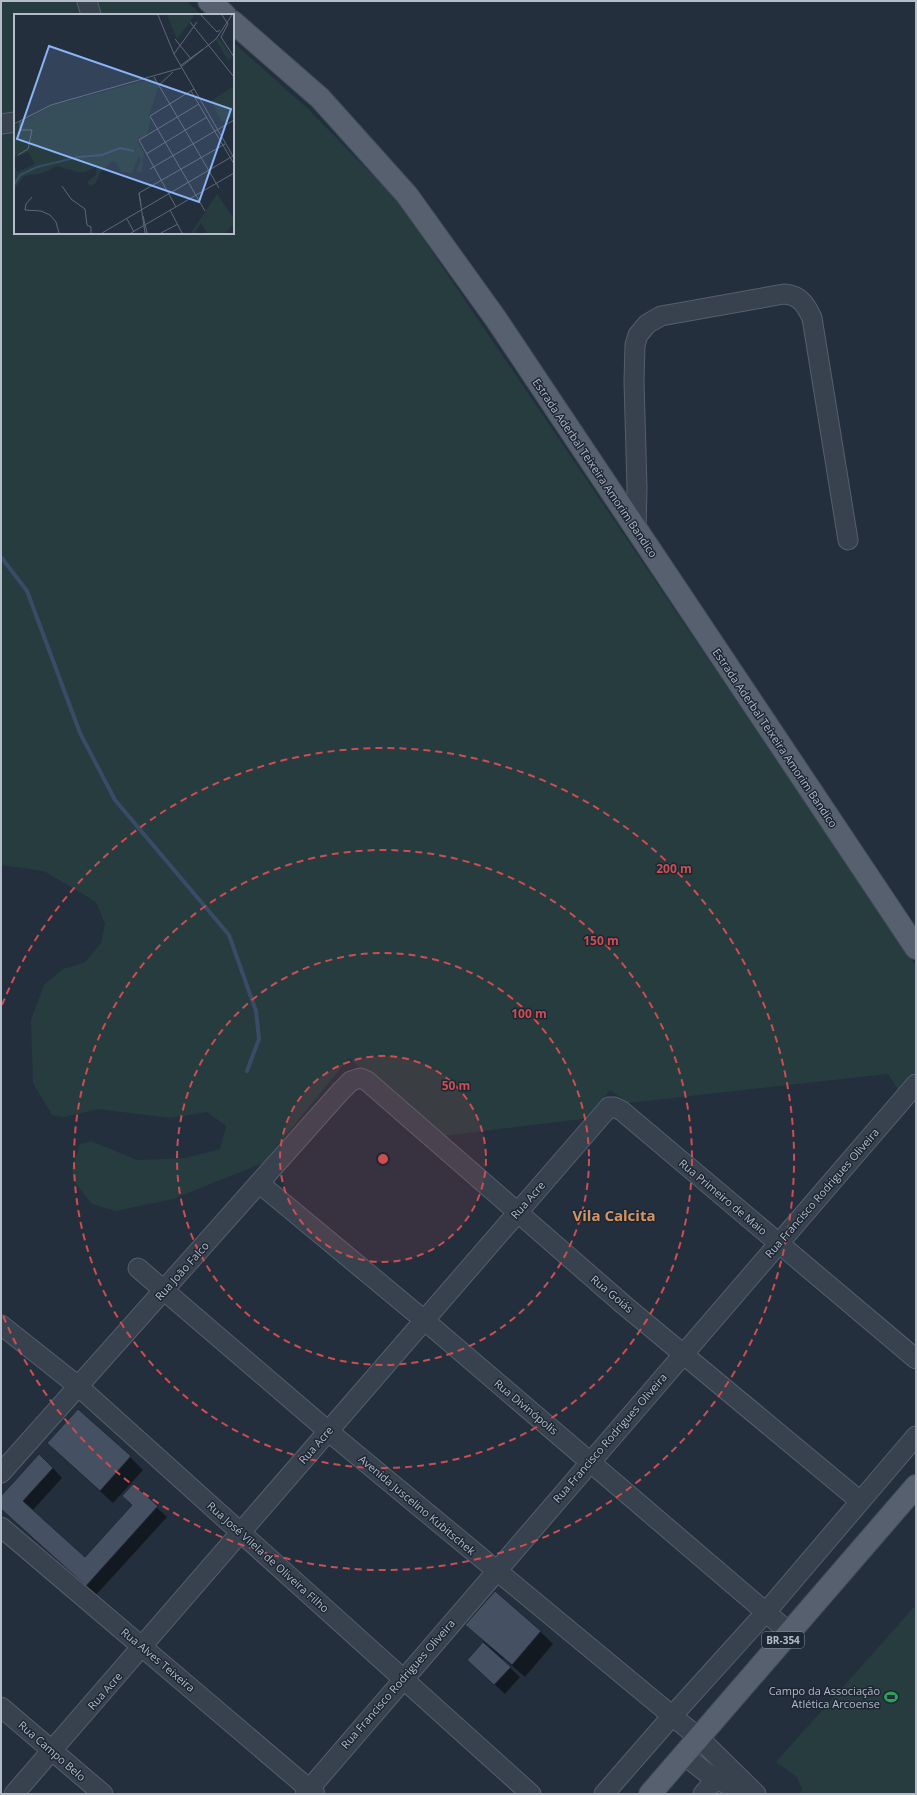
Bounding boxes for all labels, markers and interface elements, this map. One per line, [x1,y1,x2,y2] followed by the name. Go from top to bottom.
[14,14,234,234] inset map
[530,375,661,561] street label: Estrada Aderbal Teixeira Amorim Bandico
[710,645,841,831] street label: Estrada Aderbal Teixeira Amorim Bandico
[656,860,692,877] text: 200 m
[583,932,619,949] text: 150 m
[511,1005,547,1022] text: 100 m
[442,1077,470,1094] text: 50 m
[761,1125,882,1261] street label: Rua Francisco Rodrigues Oliveira
[376,1152,390,1166] centre of rings
[676,1155,771,1238] street label: Rua Primeiro de Maio
[507,1178,548,1222] street label: Rua Acre
[573,1205,655,1225] district label: Vila Calcita
[151,1238,212,1303] street label: Rua João Falco
[588,1271,637,1316] street label: Rua Goiás
[549,1370,670,1506] street label: Rua Francisco Rodrigues Oliveira
[491,1375,561,1438] street label: Rua Divinópolis
[295,1423,336,1467] street label: Rua Acre
[356,1451,479,1558] street label: Avenida Juscelino Kubitschek
[204,1498,333,1616] street label: Rua José Vilela de Oliveira Filho
[337,1616,458,1752] street label: Rua Francisco Rodrigues Oliveira
[118,1624,199,1695] street label: Rua Alves Teixeira
[762,1632,804,1648] road number: BR-354
[84,1669,125,1713] street label: Rua Acre
[769,1683,880,1711] place label: Campo da Associação Atlética Arcoense
[883,1689,899,1705] sports icon: Campo da Associação Atlética Arcoense
[15,1717,89,1784] street label: Rua Campo Belo

